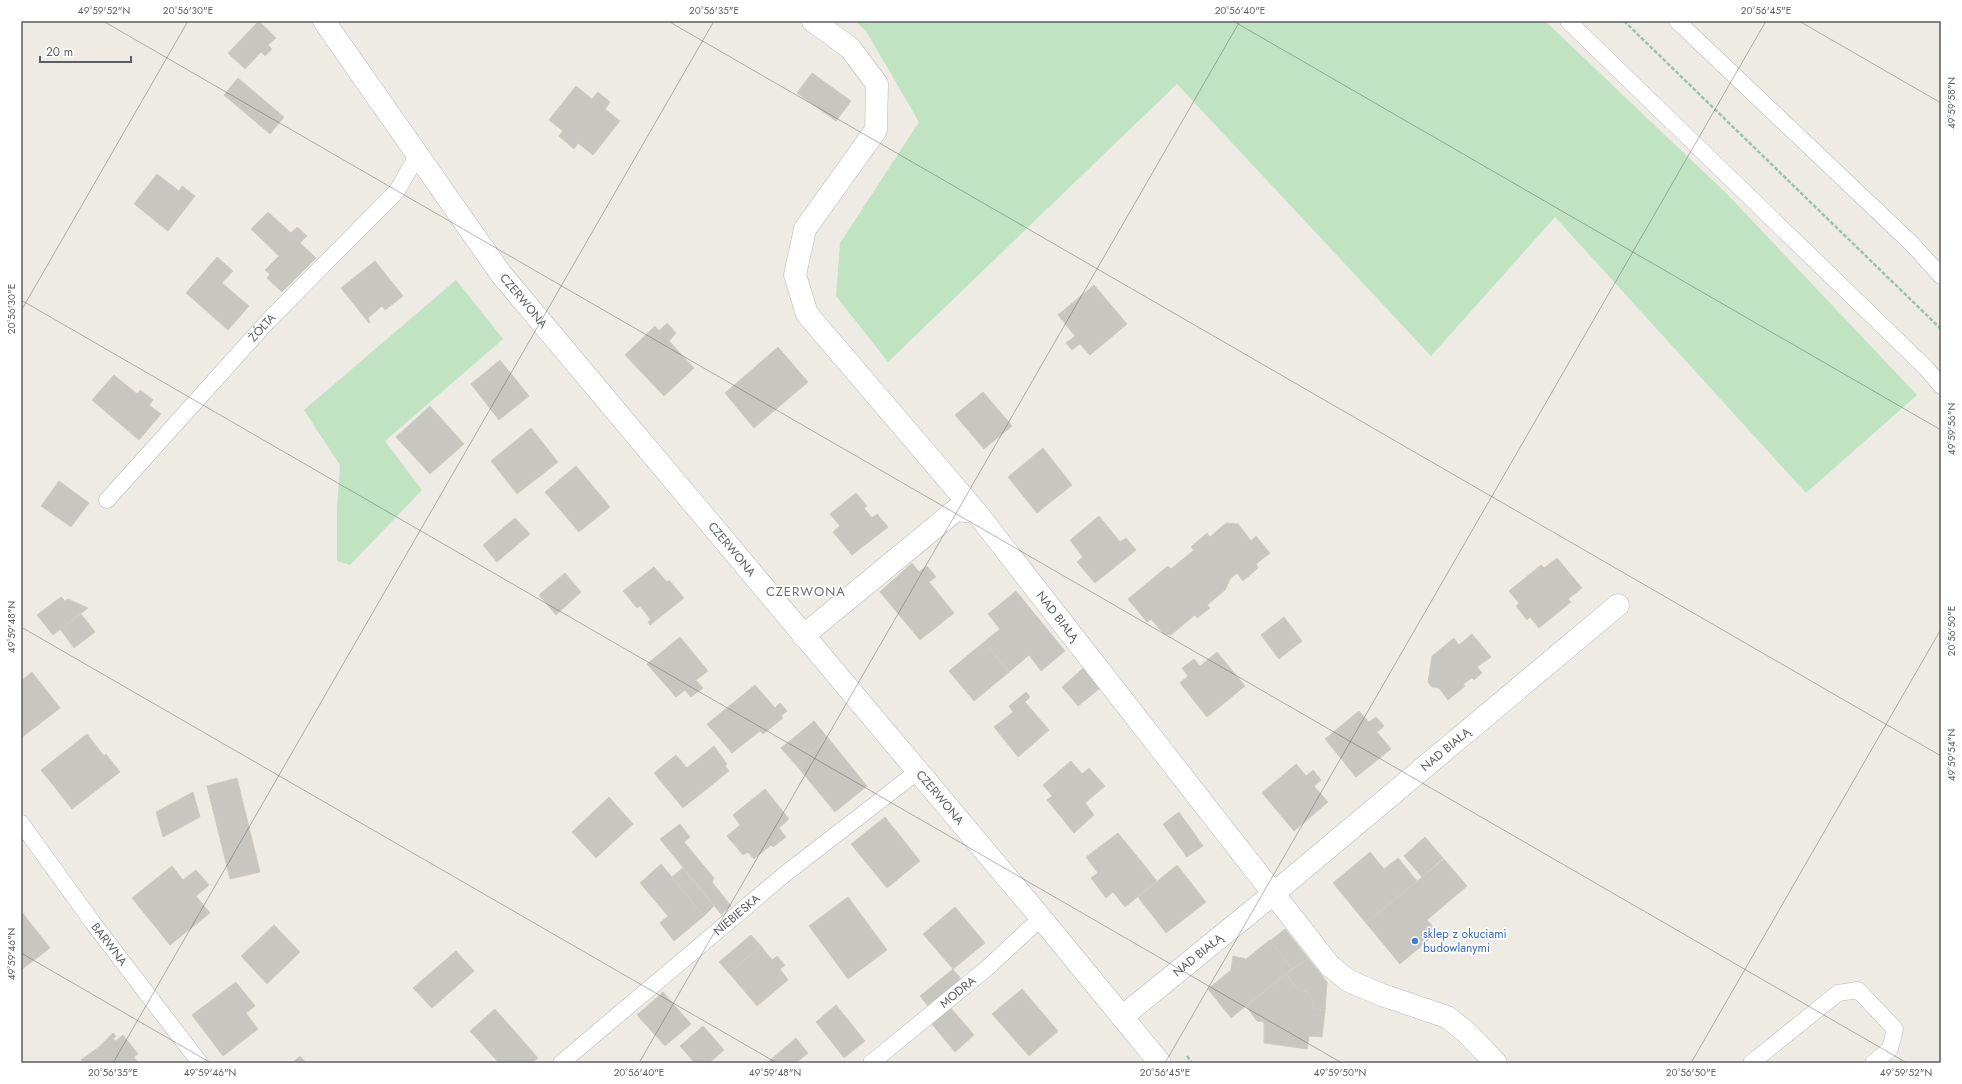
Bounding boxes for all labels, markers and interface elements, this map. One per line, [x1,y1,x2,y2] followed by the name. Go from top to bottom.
[78,3,130,18] text: 49°59'52"N
[163,3,213,18] text: 20°56'30"E
[689,3,739,18] text: 20°56'35"E
[1215,3,1265,18] text: 20°56'40"E
[1741,3,1791,18] text: 20°56'45"E
[40,38,131,64] scale bar
[46,43,73,61] text: 20 m
[1944,77,1959,129] text: 49°59'58"N
[495,270,552,332] street label: CZERWONA
[4,284,19,334] text: 20°56'30"E
[244,309,280,346] street label: ŻÓŁTA
[1944,403,1959,455] text: 49°59'56"N
[704,518,760,581] street label: CZERWONA
[766,582,846,601] district label: CZERWONA
[1032,587,1084,647] street label: NAD BIAŁĄ
[4,601,19,653] text: 49°59'48"N
[1944,606,1959,656] text: 20°56'50"E
[1417,722,1475,776] street label: NAD BIAŁĄ
[1944,729,1959,781] text: 49°59'54"N
[912,766,968,829] street label: CZERWONA
[709,890,764,940] street label: NIEBIESKA
[87,919,132,970] street label: BARWNA
[1423,925,1507,957] place label: sklep z okuciami budowlanymi
[4,928,19,980] text: 49°59'46"N
[1169,928,1228,981] street label: NAD BIAŁĄ
[1410,936,1420,946] marker: sklep z okuciami budowlanymi
[936,972,980,1012] street label: MODRA
[88,1065,138,1080] text: 20°56'35"E
[184,1065,236,1080] text: 49°59'46"N
[614,1065,664,1080] text: 20°56'40"E
[749,1065,801,1080] text: 49°59'48"N
[1140,1065,1190,1080] text: 20°56'45"E
[1314,1065,1366,1080] text: 49°59'50"N
[1666,1065,1716,1080] text: 20°56'50"E
[1880,1065,1932,1080] text: 49°59'52"N

